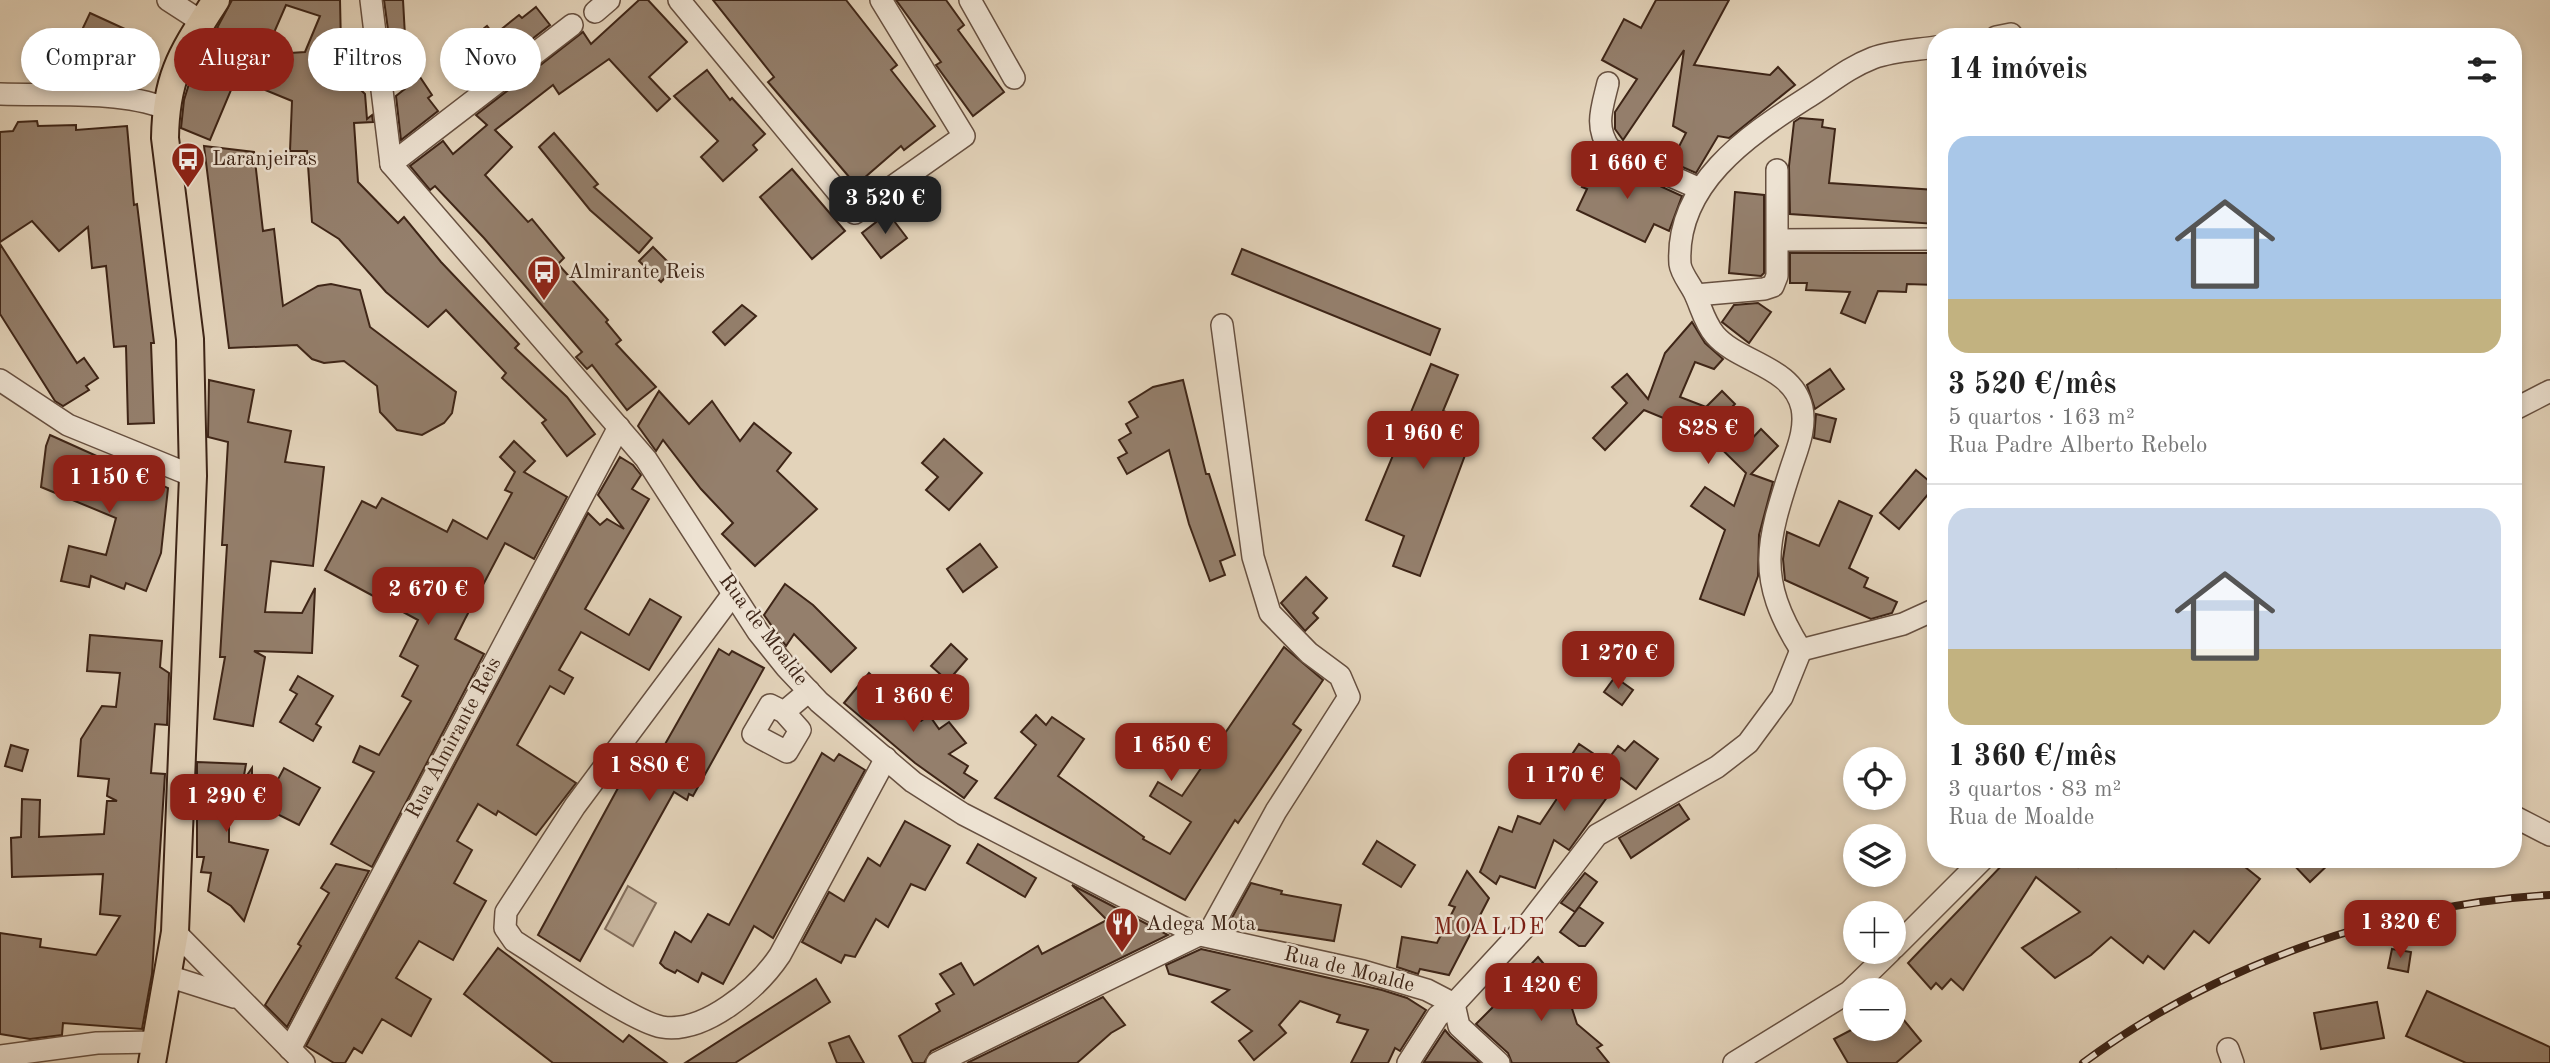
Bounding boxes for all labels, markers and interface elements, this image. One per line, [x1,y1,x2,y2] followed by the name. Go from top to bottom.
[21,28,160,91] chip: Comprar
[174,28,294,91] chip: Alugar
[308,28,426,91] chip: Filtros
[440,28,541,91] chip: Novo
[2463,51,2501,89] icon: filters
[1948,55,2087,85] text: 14 imóveis
[169,140,207,189] bus stop icon: Laranjeiras
[1562,142,1692,201] pin: 1 660 €
[212,149,317,170] place label: Laranjeiras
[1587,152,1667,175] text: 1 660 €
[820,176,950,236] pin: 3 520 €
[2162,181,2288,307] icon: home
[845,187,925,210] text: 3 520 €
[525,253,563,302] bus stop icon: Almirante Reis
[568,262,705,283] place label: Almirante Reis
[1948,370,2116,400] text: 3 520 €/mês
[1659,406,1757,466] pin: 828 €
[1948,406,2135,429] text: 5 quartos · 163 m²
[1358,412,1488,471] pin: 1 960 €
[1678,417,1738,440] text: 828 €
[1383,422,1463,445] text: 1 960 €
[1948,434,2208,457] text: Rua Padre Alberto Rebelo
[44,456,174,515] pin: 1 150 €
[69,466,149,489] text: 1 150 €
[2162,553,2288,679] icon: home
[363,568,493,627] pin: 2 670 €
[714,570,812,690] street label: Rua de Moalde
[388,578,468,601] text: 2 670 €
[1553,632,1683,691] pin: 1 270 €
[1578,642,1658,665] text: 1 270 €
[403,654,505,822] street label: Rua Almirante Reis
[848,674,978,734] pin: 1 360 €
[873,685,953,708] text: 1 360 €
[1106,724,1236,783] pin: 1 650 €
[1131,734,1211,757] text: 1 650 €
[1948,742,2116,772] text: 1 360 €/mês
[584,744,714,803] pin: 1 880 €
[1843,747,1906,1041] map controls
[1843,747,1906,810] button: locate
[609,754,689,777] text: 1 880 €
[1499,754,1629,813] pin: 1 170 €
[1524,764,1604,787] text: 1 170 €
[161,774,291,834] pin: 1 290 €
[1948,778,2121,801] text: 3 quartos · 83 m²
[186,785,266,808] text: 1 290 €
[1948,806,2094,829] text: Rua de Moalde
[1843,824,1906,887] button: layers
[2335,900,2465,960] pin: 1 320 €
[1843,901,1906,964] button: +
[1103,905,1141,954] restaurant icon: Adega Mota
[2360,911,2440,934] text: 1 320 €
[1146,914,1256,935] place label: Adega Mota
[1434,916,1546,939] district label: MOALDE
[1282,944,1416,996] street label: Rua de Moalde
[1476,964,1606,1023] pin: 1 420 €
[1501,974,1581,997] text: 1 420 €
[1843,978,1906,1041] button: −

